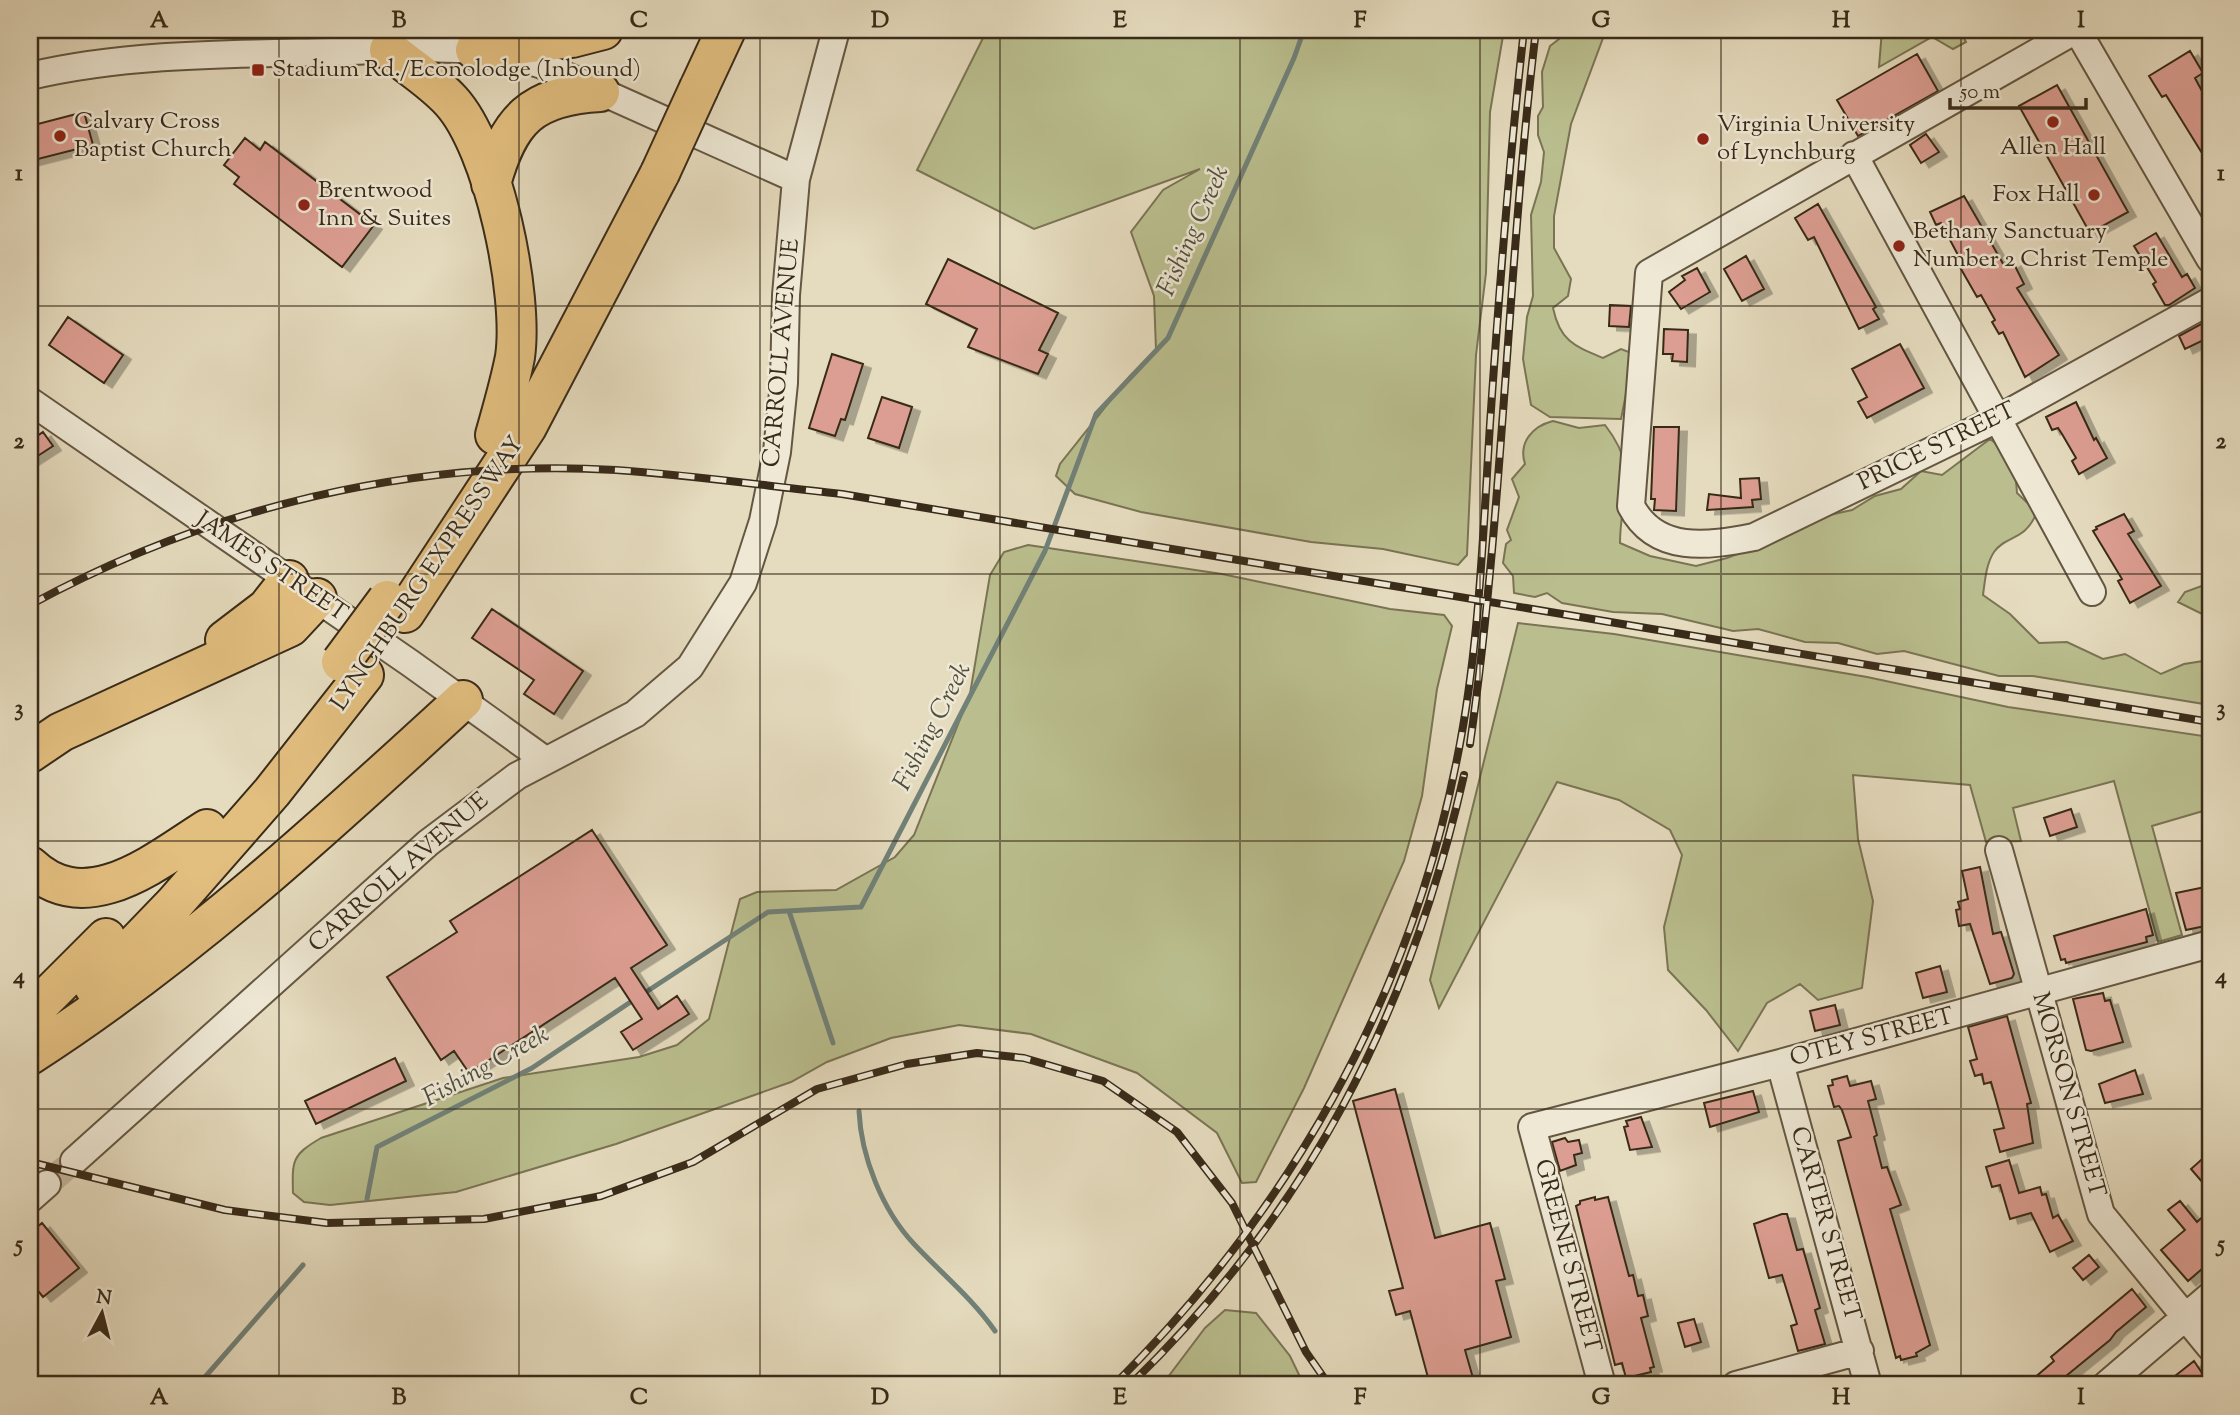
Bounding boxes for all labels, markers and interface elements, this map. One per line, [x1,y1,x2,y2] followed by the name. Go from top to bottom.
[150,5,169,38] text: A
[392,5,407,38] text: B
[630,5,648,38] text: C
[871,5,889,38] text: D
[1113,5,1127,38] text: E
[1354,5,1367,38] text: F
[1592,5,1611,38] text: G
[1832,5,1851,38] text: H
[2077,5,2085,38] text: I
[272,53,641,87] place label: Stadium Rd./Econolodge (Inbound)
[250,62,266,78] marker: Stadium Rd./Econolodge (Inbound)
[1950,66,2086,110] scale bar
[1959,78,2000,108] text: 50 m
[74,105,232,167] place label: Calvary Cross Baptist Church
[1717,108,1915,170] place label: Virginia University of Lynchburg
[2045,114,2061,130] marker: Allen Hall
[52,128,68,144] marker: Calvary Cross Baptist Church
[1695,131,1711,147] marker: Virginia University of Lynchburg
[2000,131,2107,165] place label: Allen Hall
[15,158,23,191] text: 1
[2217,158,2225,191] text: 1
[1149,160,1239,302] water label: Fishing Creek
[318,174,451,236] place label: Brentwood Inn & Suites
[1992,178,2080,212] place label: Fox Hall
[2086,187,2102,203] marker: Fox Hall
[296,197,312,213] marker: Brentwood Inn & Suites
[1913,215,2168,277] place label: Bethany Sanctuary Number 2 Christ Temple
[755,237,809,469] street label: CARROLL AVENUE
[1891,238,1907,254] marker: Bethany Sanctuary Number 2 Christ Temple
[1852,394,2022,500] street label: PRICE STREET
[14,426,25,459] text: 2
[2216,426,2227,459] text: 2
[323,430,533,718] street label: LYNCHBURG EXPRESSWAY
[187,502,354,631] street label: JAMES STREET
[885,656,981,798] water label: Fishing Creek
[14,693,24,726] text: 3
[2216,693,2226,726] text: 3
[301,785,497,961] street label: CARROLL AVENUE
[12,961,25,994] text: 4
[2214,961,2227,994] text: 4
[2022,988,2114,1202] street label: MORSON STREET
[1786,1000,1958,1076] street label: OTEY STREET
[416,1017,556,1117] water label: Fishing Creek
[1781,1123,1869,1325] street label: CARTER STREET
[1525,1156,1609,1357] street label: GREENE STREET
[13,1229,23,1262] text: 5
[2215,1229,2225,1262] text: 5
[66,1278,136,1348] north arrow
[95,1284,113,1313] text: N
[150,1382,169,1415] text: A
[392,1382,407,1415] text: B
[630,1382,648,1415] text: C
[871,1382,889,1415] text: D
[1113,1382,1127,1415] text: E
[1354,1382,1367,1415] text: F
[1592,1382,1611,1415] text: G
[1832,1382,1851,1415] text: H
[2077,1382,2085,1415] text: I

